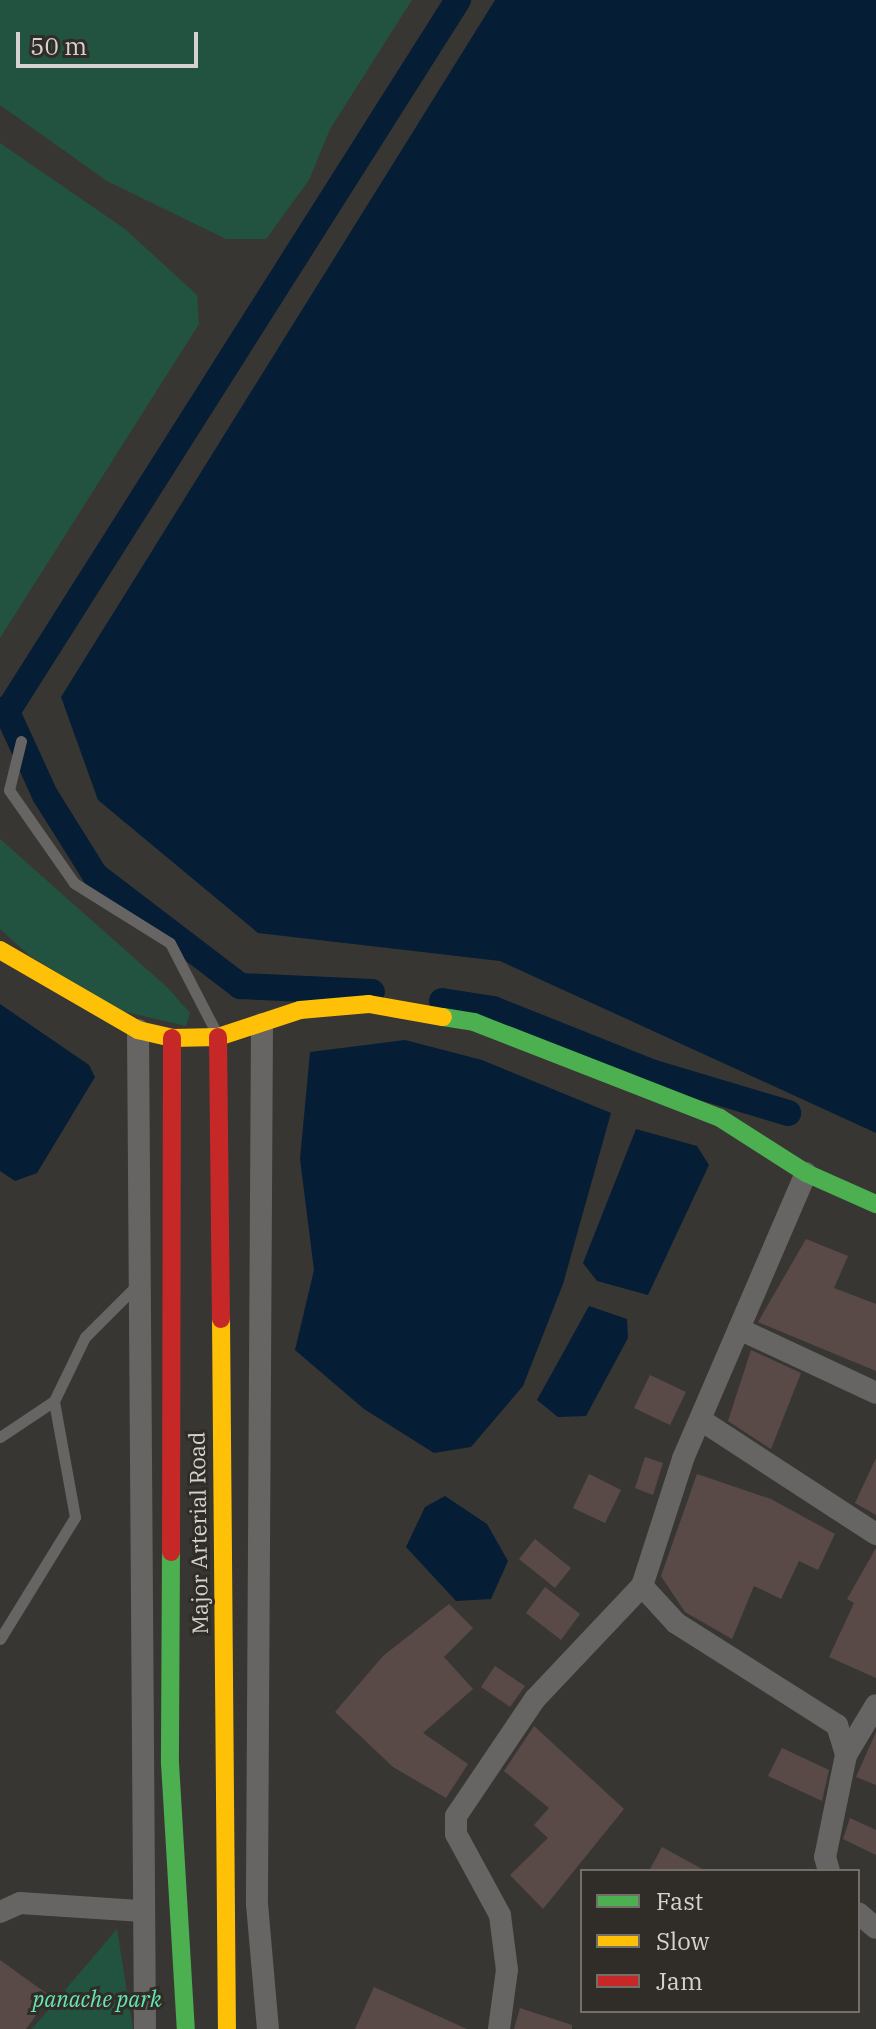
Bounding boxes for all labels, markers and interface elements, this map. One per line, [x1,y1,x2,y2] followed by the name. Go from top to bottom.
[20,16,202,66] scale bar
[30,30,87,62] text: 50 m
[183,1431,213,1635] street label: Major Arterial Road
[580,1869,860,2013] legend
[656,1885,703,1917] text: Fast
[656,1925,709,1957] text: Slow
[656,1965,703,1997] text: Jam
[32,1986,162,2012] park label: panache park

